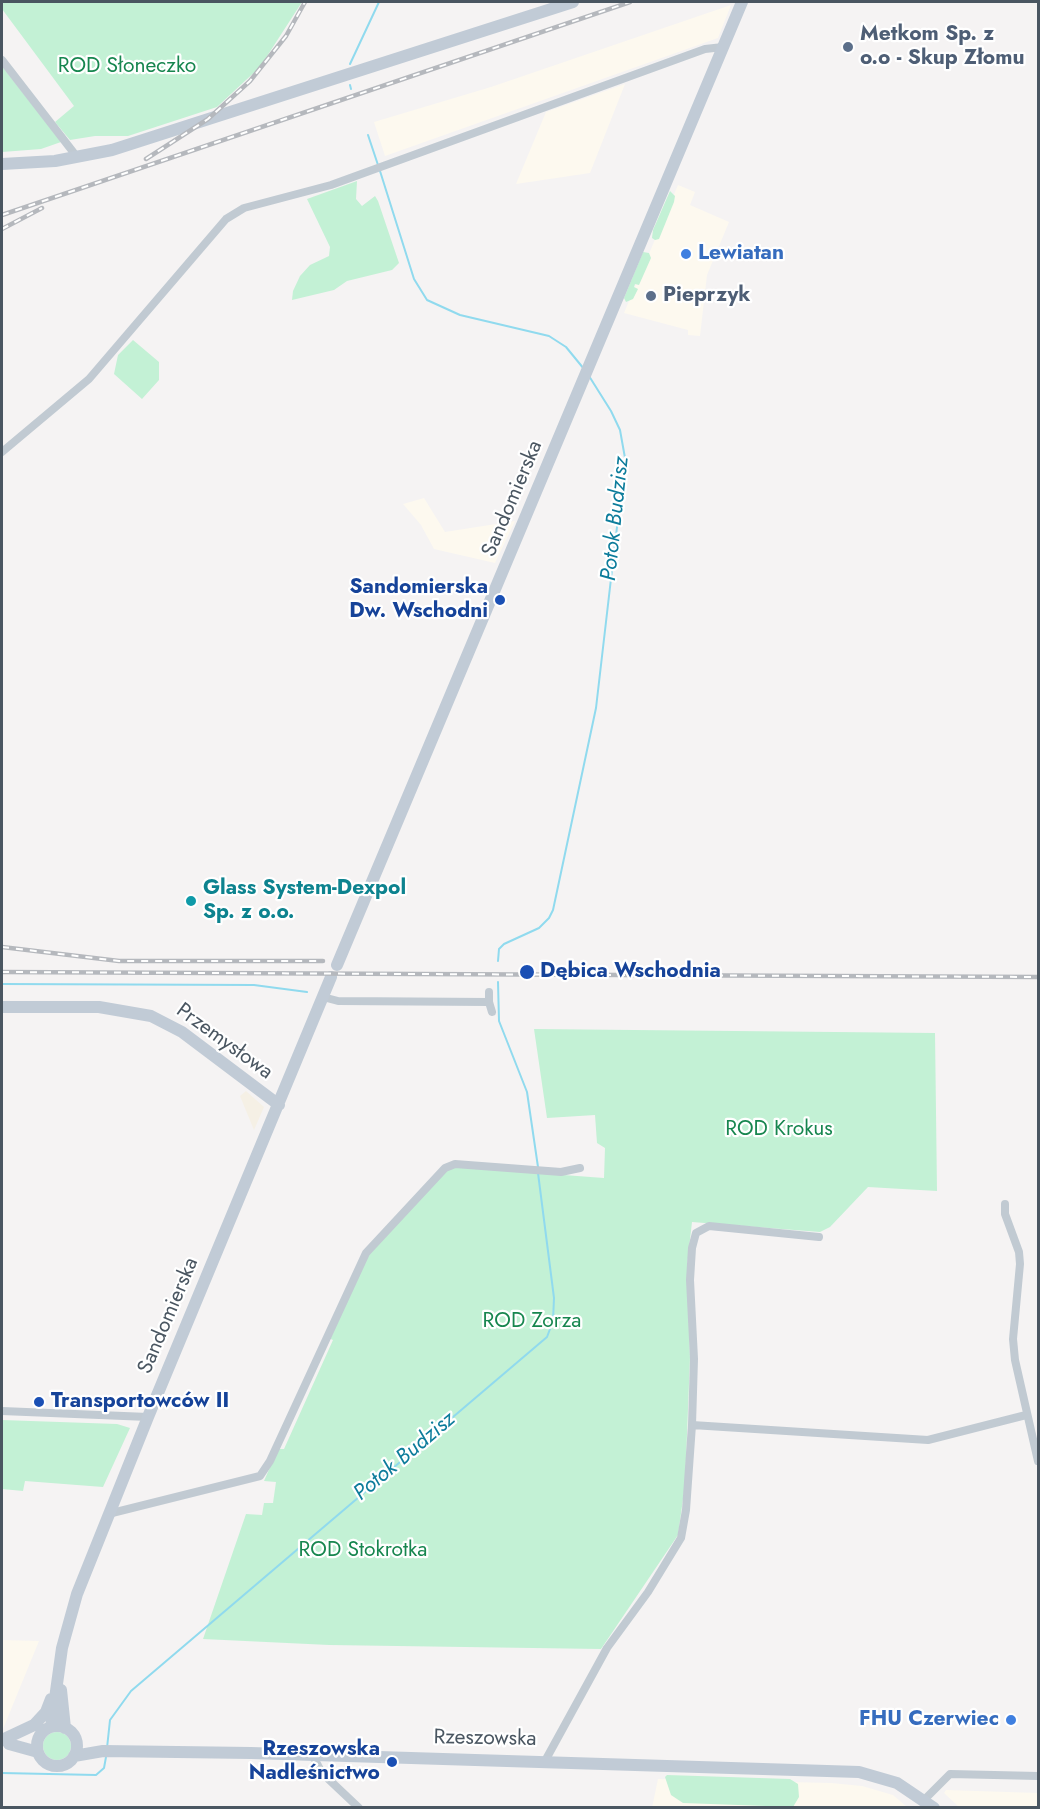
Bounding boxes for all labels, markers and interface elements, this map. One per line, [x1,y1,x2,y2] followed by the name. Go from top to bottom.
[860,22,1024,72] place label: Metkom Sp. z o.o - Skup Złomu
[841,40,855,54] marker: Metkom Sp. z o.o - Skup Złomu
[58,54,196,80] park label: ROD Słoneczko
[698,241,784,267] place label: Lewiatan
[679,247,693,261] marker: Lewiatan
[663,283,750,309] place label: Pieprzyk
[644,289,658,303] marker: Pieprzyk
[477,437,549,561] street label: Sandomierska
[596,456,636,582] water label: Potok Budzisz
[349,575,488,625] place label: Sandomierska Dw. Wschodni
[493,593,507,607] marker: Sandomierska Dw. Wschodni
[203,876,406,926] place label: Glass System-Dexpol Sp. z o.o.
[184,894,198,908] marker: Glass System-Dexpol Sp. z o.o.
[540,959,721,985] place label: Dębica Wschodnia
[518,963,536,981] marker: Dębica Wschodnia
[171,998,277,1086] street label: Przemysłowa
[725,1117,833,1143] park label: ROD Krokus
[133,1254,205,1378] street label: Sandomierska
[483,1309,581,1335] park label: ROD Zorza
[51,1389,229,1415] place label: Transportowców II
[32,1395,46,1409] marker: Transportowców II
[349,1407,461,1507] water label: Potok Budzisz
[299,1538,427,1564] park label: ROD Stokrotka
[859,1707,999,1733] place label: FHU Czerwiec
[1004,1713,1018,1727] marker: FHU Czerwiec
[433,1726,537,1752] street label: Rzeszowska
[249,1737,380,1787] place label: Rzeszowska Nadleśnictwo
[385,1755,399,1769] marker: Rzeszowska Nadleśnictwo

